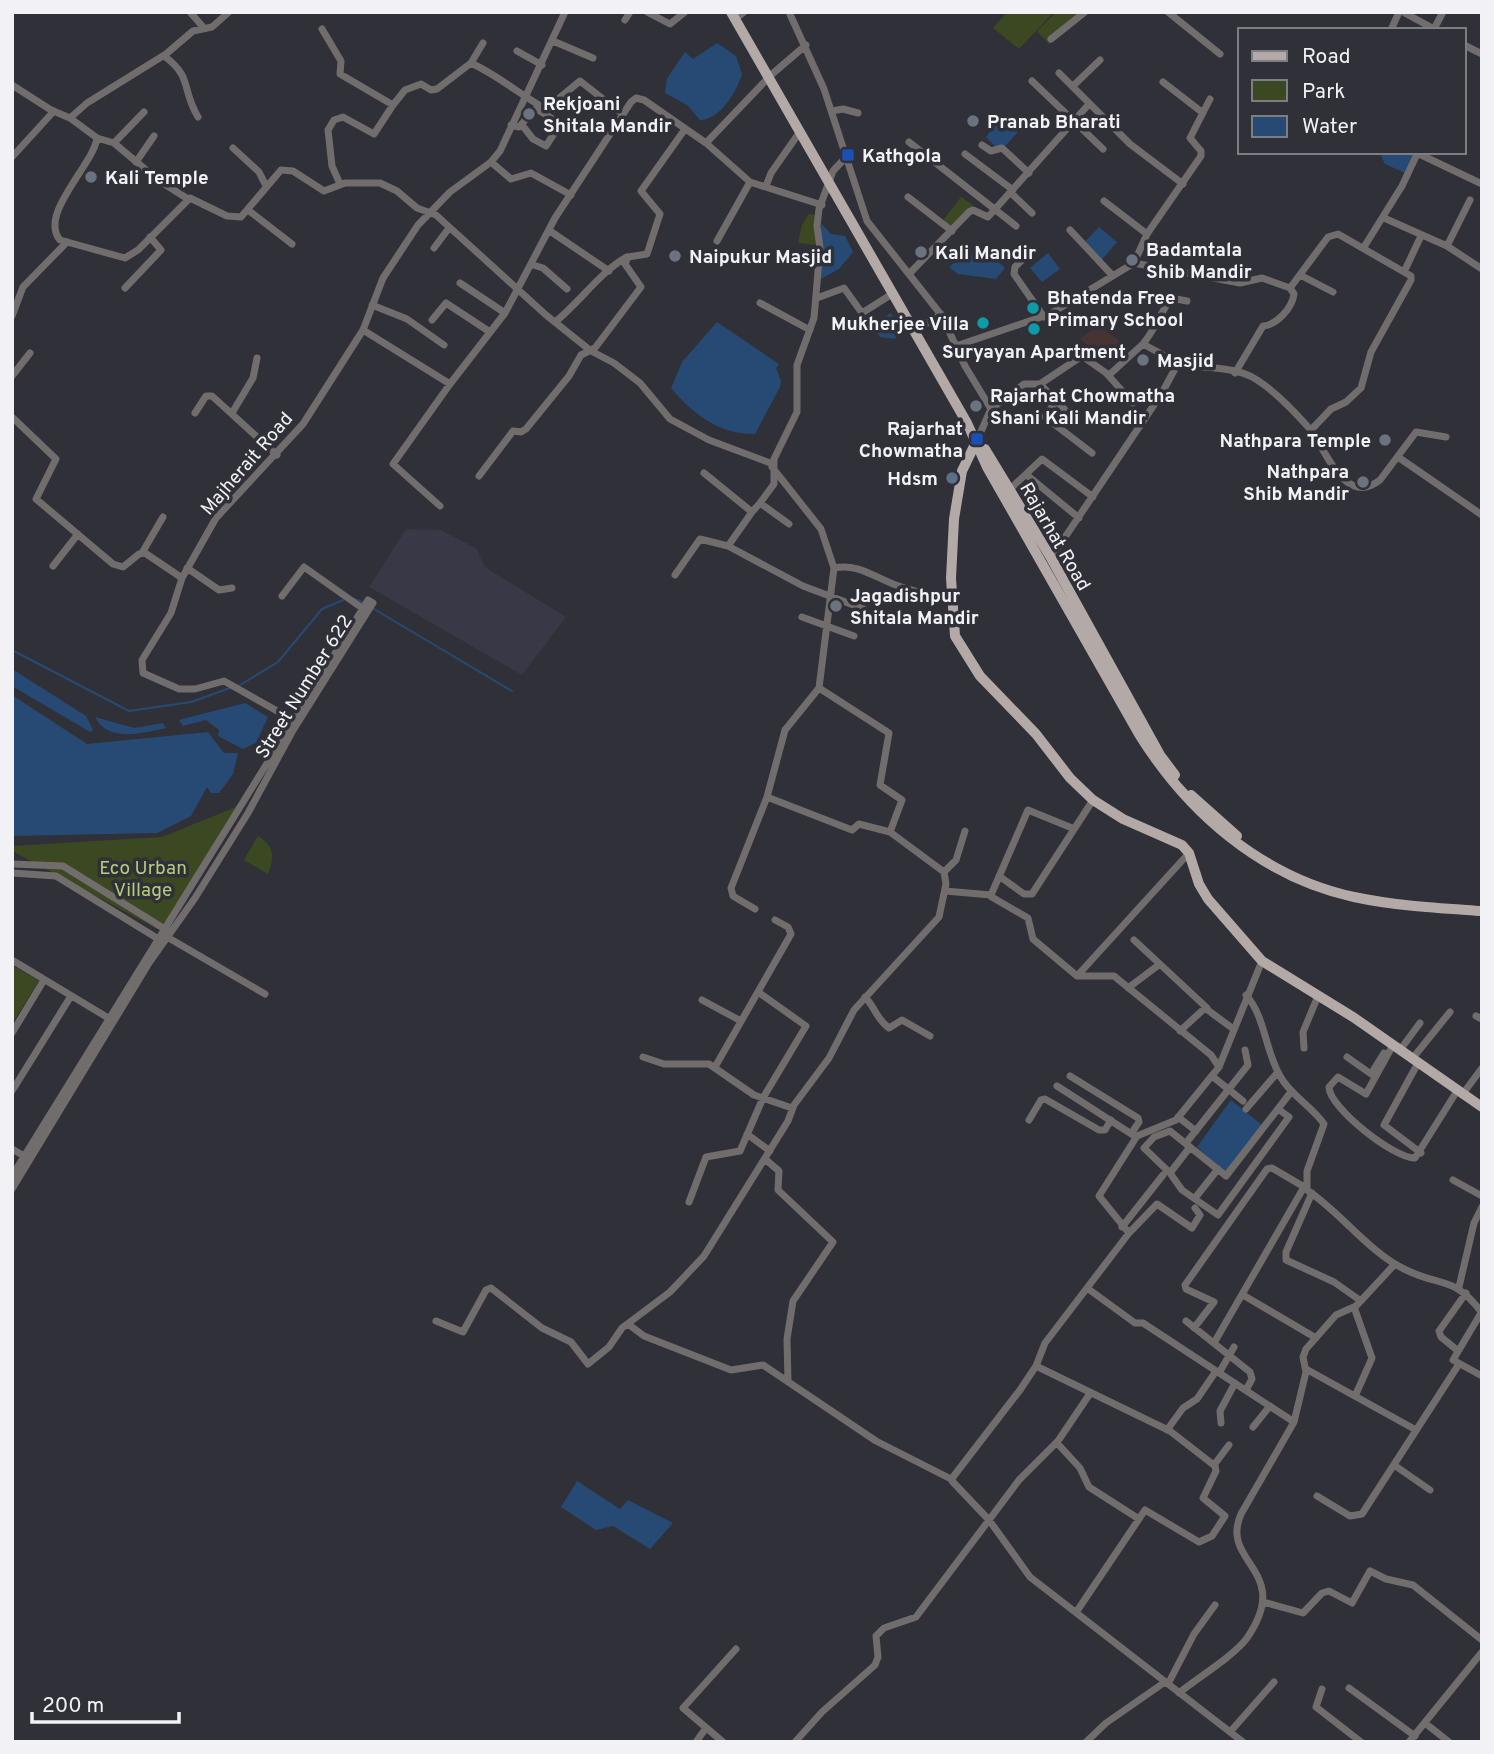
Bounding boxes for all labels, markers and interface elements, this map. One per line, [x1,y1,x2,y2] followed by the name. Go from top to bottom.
[1238,28,1466,154] legend
[1302,44,1351,71] text: Road
[1302,79,1345,106] text: Park
[543,93,672,139] place label: Rekjoani Shitala Mandir
[521,106,537,122] marker: Rekjoani Shitala Mandir
[987,111,1121,135] place label: Pranab Bharati
[965,113,981,129] marker: Pranab Bharati
[1302,114,1357,141] text: Water
[862,145,941,169] place label: Kathgola
[840,147,856,163] marker: Kathgola
[105,167,209,191] place label: Kali Temple
[83,169,99,185] marker: Kali Temple
[1146,239,1252,285] place label: Badamtala Shib Mandir
[935,242,1036,266] place label: Kali Mandir
[913,244,929,260] marker: Kali Mandir
[689,246,832,270] place label: Naipukur Masjid
[667,248,683,264] marker: Naipukur Masjid
[1124,252,1140,268] marker: Badamtala Shib Mandir
[1047,287,1183,333] place label: Bhatenda Free Primary School
[1025,300,1041,316] marker: Bhatenda Free Primary School
[831,313,969,337] place label: Mukherjee Villa
[975,315,991,331] marker: Mukherjee Villa
[1026,321,1042,337] marker: Suryayan Apartment
[942,341,1126,365] place label: Suryayan Apartment
[1157,350,1214,374] place label: Masjid
[1135,352,1151,368] marker: Masjid
[990,385,1175,431] place label: Rajarhat Chowmatha Shani Kali Mandir
[968,398,984,414] marker: Rajarhat Chowmatha Shani Kali Mandir
[196,408,299,521] street label: Majherait Road
[859,418,963,464] place label: Rajarhat Chowmatha
[1219,430,1371,454] place label: Nathpara Temple
[969,431,985,447] marker: Rajarhat Chowmatha
[1377,432,1393,448] marker: Nathpara Temple
[1243,461,1349,507] place label: Nathpara Shib Mandir
[887,468,938,492] place label: Hdsm
[944,470,960,486] marker: Hdsm
[1355,474,1371,490] marker: Nathpara Shib Mandir
[1013,478,1095,596] street label: Rajarhat Road
[850,585,979,631] place label: Jagadishpur Shitala Mandir
[828,598,844,614] marker: Jagadishpur Shitala Mandir
[251,611,359,763] street label: Street Number 622
[99,857,187,903] park label: Eco Urban Village
[32,1680,178,1724] scale bar
[42,1693,104,1720] text: 200 m

